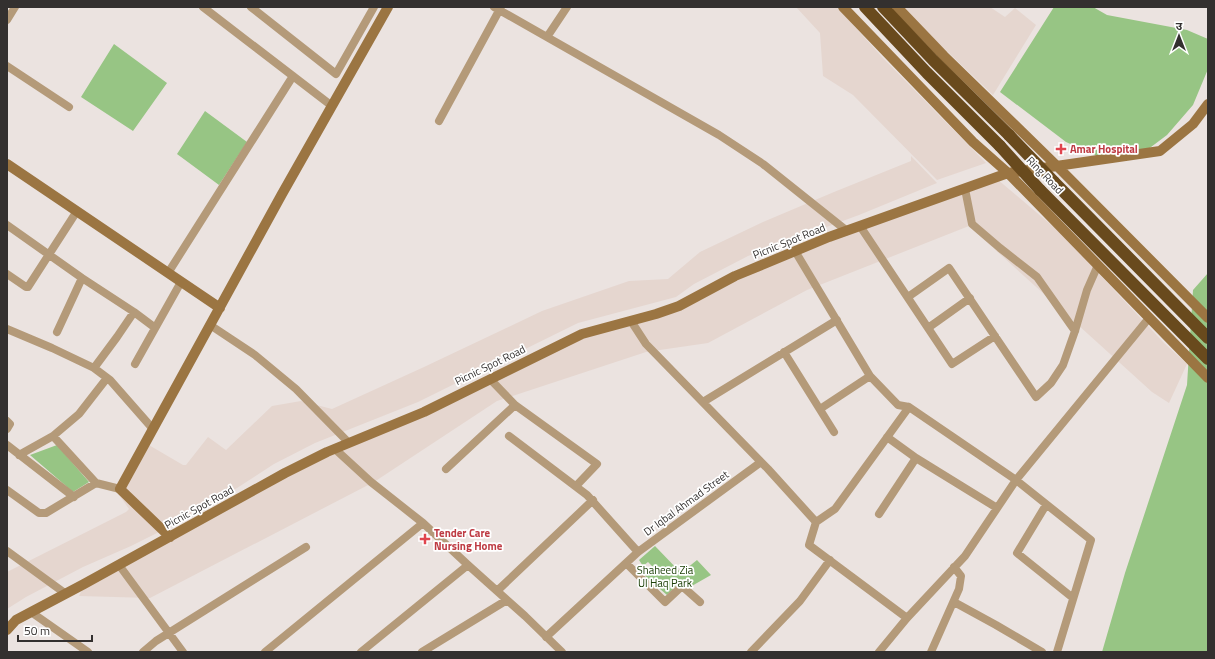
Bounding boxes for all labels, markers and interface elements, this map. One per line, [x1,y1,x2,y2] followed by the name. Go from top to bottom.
[1159,16,1199,56] north arrow
[1176,18,1183,34] text: उ
[1070,141,1138,157] place label: Amar Hospital
[1055,143,1067,155] marker: Amar Hospital
[1023,153,1067,198] street label: Ring Road
[750,219,828,263] street label: Picnic Spot Road
[452,341,528,389] street label: Picnic Spot Road
[640,467,732,539] street label: Dr Iqbal Ahmad Street
[161,481,237,533] street label: Picnic Spot Road
[434,525,503,554] place label: Tender Care Nursing Home
[419,533,431,545] marker: Tender Care Nursing Home
[637,562,694,591] park label: Shaheed Zia Ul Haq Park
[18,617,92,643] scale bar
[24,621,50,640] text: 50 m

